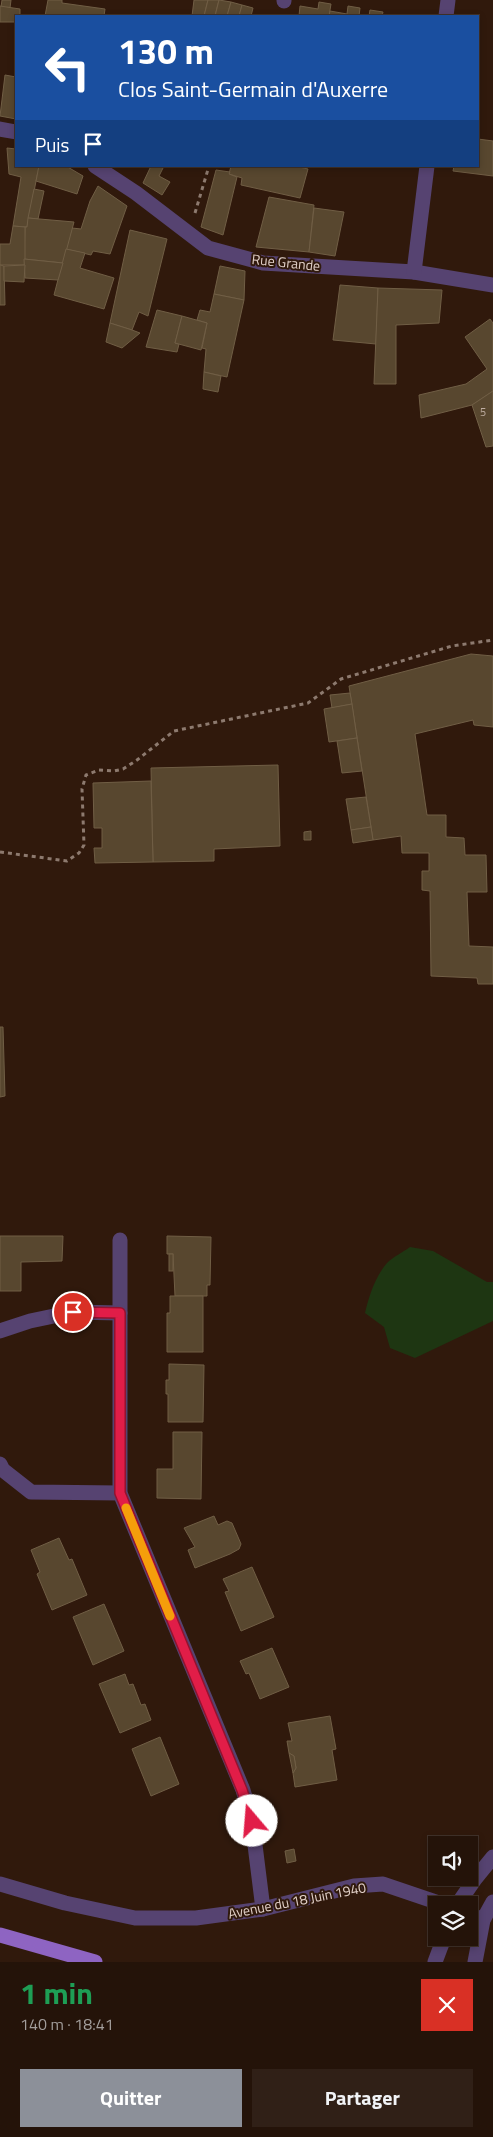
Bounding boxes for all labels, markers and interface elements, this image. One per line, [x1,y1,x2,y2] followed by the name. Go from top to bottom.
[118,24,214,78] text: 130 m
[35,35,100,100] icon: left
[118,72,388,106] text: Clos Saint-Germain d'Auxerre
[35,130,69,159] text: Puis
[79,130,107,158] icon: arrive
[251,248,321,276] street label: Rue Grande
[480,404,486,420] house number: 5
[52,1291,94,1333] pin
[59,1298,87,1326] icon: arrive
[225,1794,277,1846] position arrow
[428,1836,478,1946] map controls
[428,1836,478,1886] button: sound
[226,1876,368,1924] street label: Avenue du 18 Juin 1940
[428,1896,478,1946] button: layers
[20,1970,93,2016] text: 1 min
[421,1979,473,2031] button: close
[20,2012,114,2036] text: 140 m · 18:41
[20,2069,242,2127] button: Quitter
[252,2069,473,2127] button: Partager

